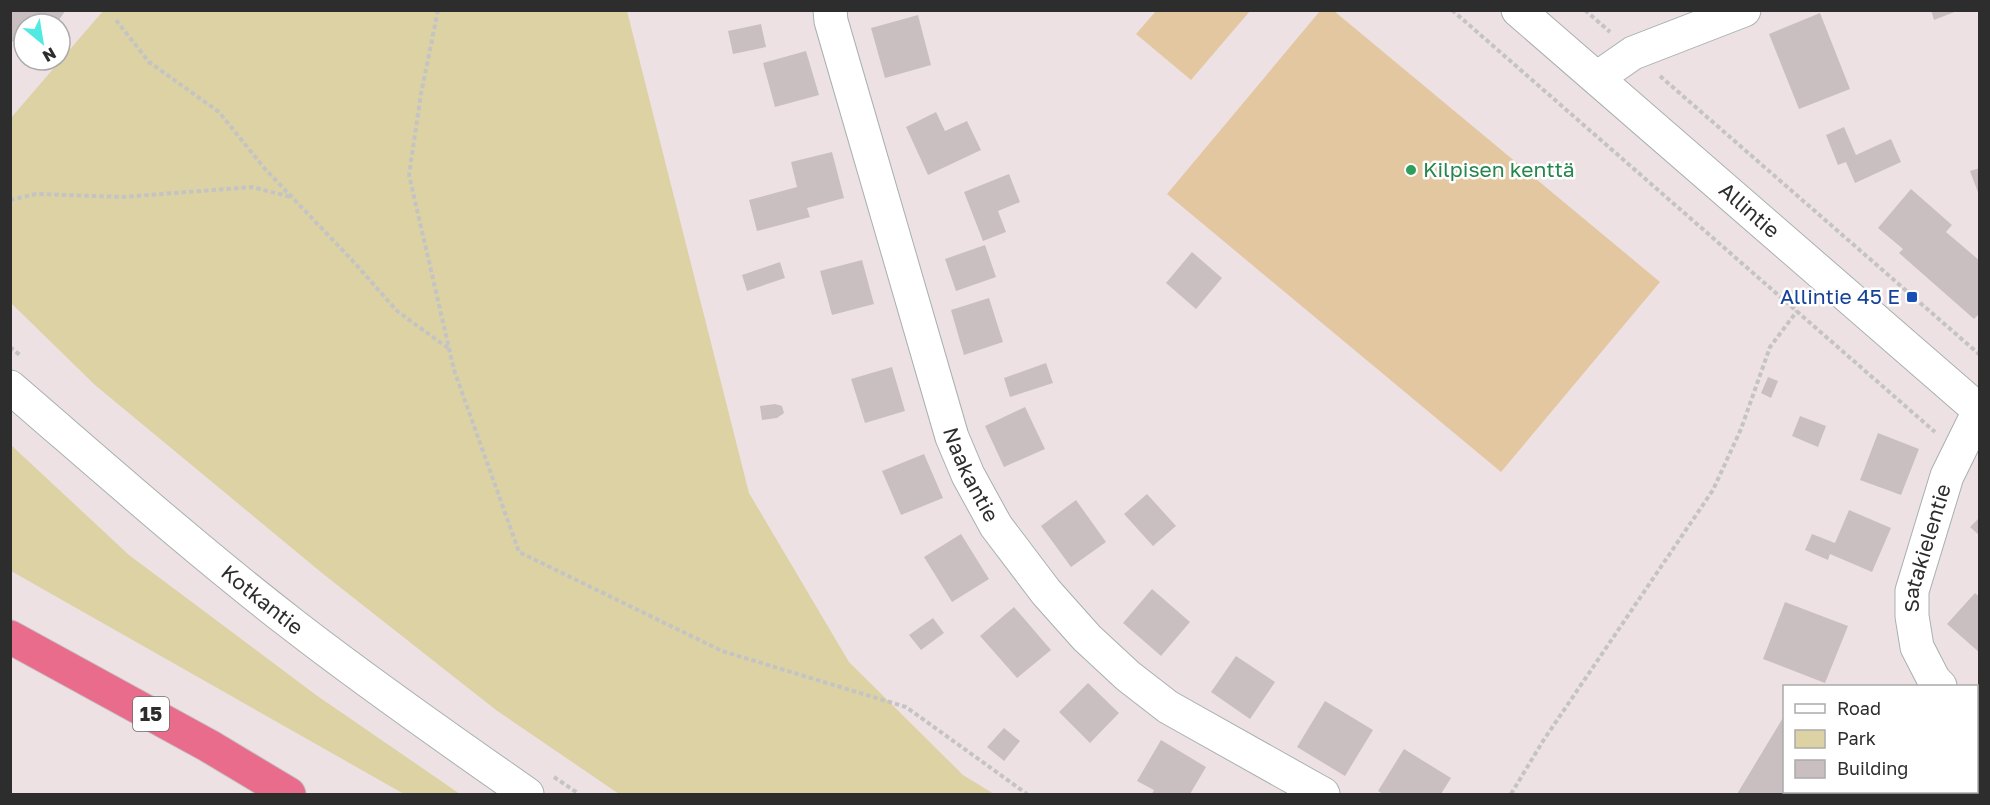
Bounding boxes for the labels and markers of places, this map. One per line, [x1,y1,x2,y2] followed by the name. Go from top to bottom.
[1423,156,1575,182] place label: Kilpisen kenttä
[1404,163,1418,177] marker: Kilpisen kenttä
[1780,283,1900,309] place label: Allintie 45 E
[1905,290,1919,304] marker: Allintie 45 E

